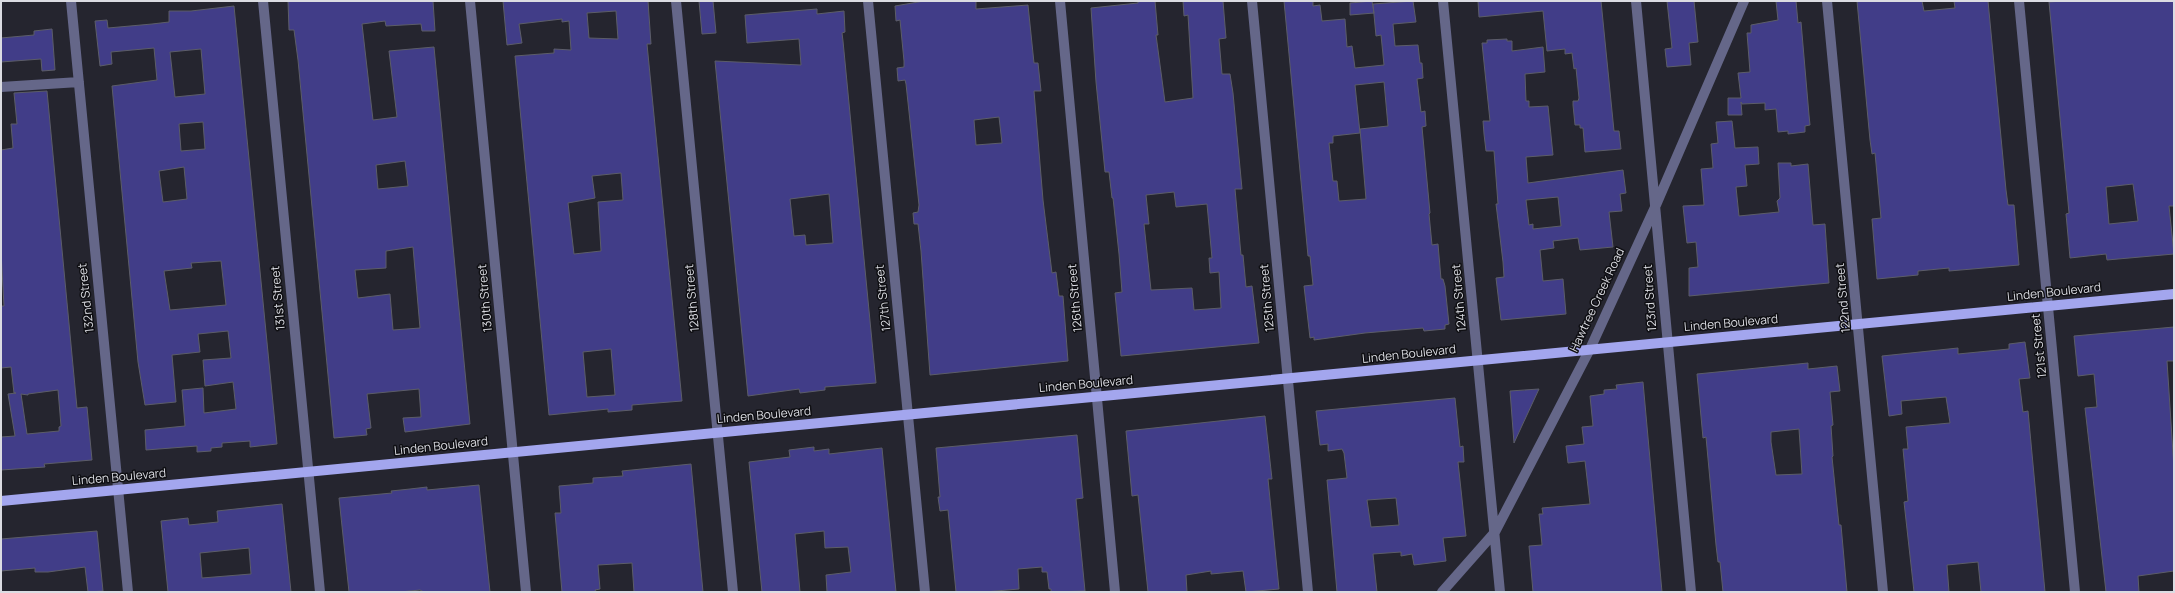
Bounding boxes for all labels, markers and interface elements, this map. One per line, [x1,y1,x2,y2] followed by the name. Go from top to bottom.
[1565,245,1628,355] street label: Hawtree Creek Road
[73,262,98,334] street label: 132nd Street
[1831,262,1854,334] street label: 122nd Street
[473,263,496,333] street label: 130th Street
[680,263,703,333] street label: 128th Street
[1063,263,1086,333] street label: 126th Street
[1255,263,1278,333] street label: 125th Street
[1447,263,1470,333] street label: 124th Street
[871,264,894,332] street label: 127th Street
[1639,264,1660,332] street label: 123rd Street
[266,265,289,331] street label: 131st Street
[2006,278,2102,305] street label: Linden Boulevard
[1683,310,1779,335] street label: Linden Boulevard
[2027,313,2050,379] street label: 121st Street
[1361,340,1457,367] street label: Linden Boulevard
[1038,371,1134,396] street label: Linden Boulevard
[716,402,812,427] street label: Linden Boulevard
[393,432,489,459] street label: Linden Boulevard
[71,464,167,489] street label: Linden Boulevard

